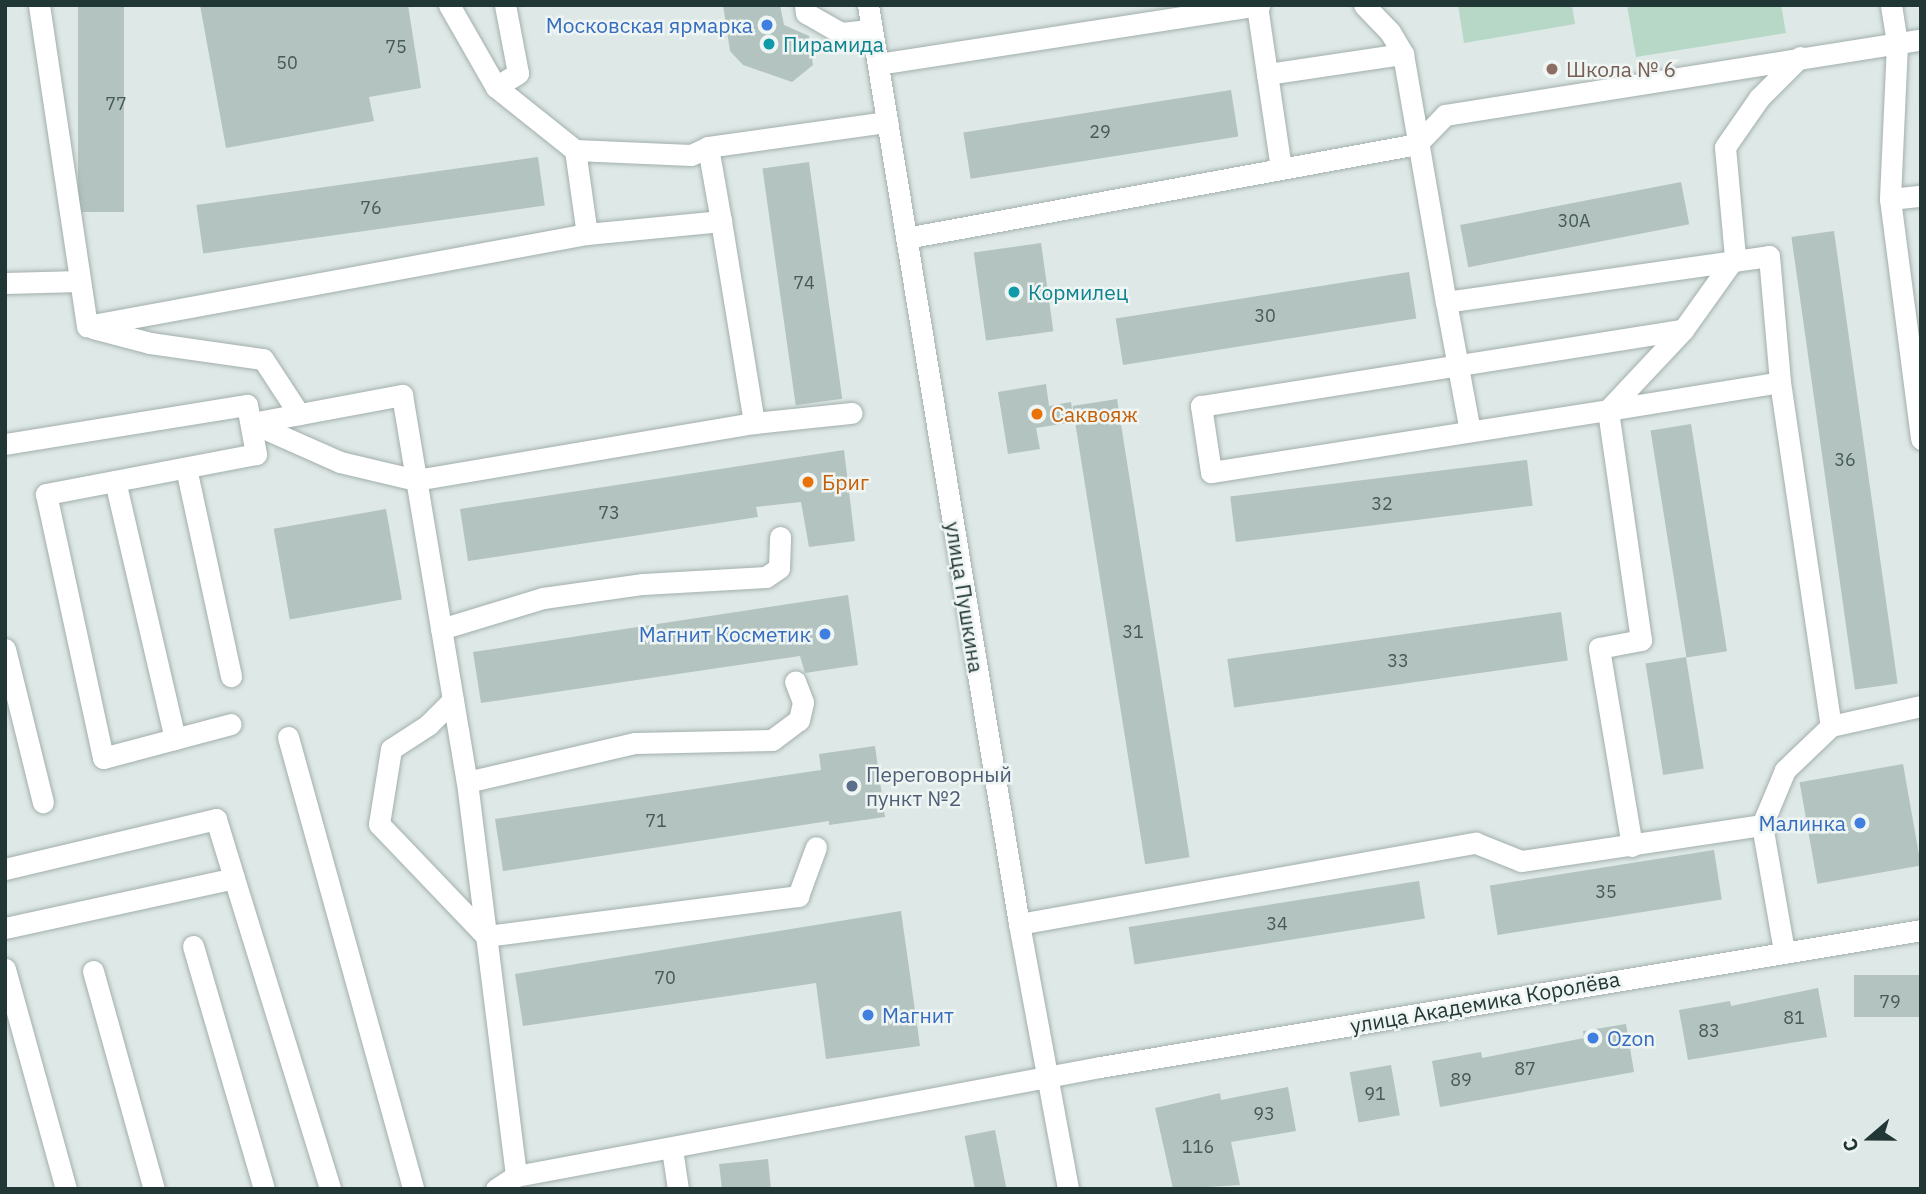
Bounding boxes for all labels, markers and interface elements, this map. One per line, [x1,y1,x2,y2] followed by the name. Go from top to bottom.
[546,12,753,38] place label: Московская ярмарка
[759,17,775,33] marker: Московская ярмарка
[783,31,884,57] place label: Пирамида
[385,36,407,58] house number: 75
[761,36,777,52] marker: Пирамида
[276,52,298,74] house number: 50
[1566,56,1676,82] place label: Школа № 6
[1544,61,1560,77] marker: Школа № 6
[105,93,127,115] house number: 77
[1089,121,1111,143] house number: 29
[360,197,382,219] house number: 76
[1557,210,1591,232] house number: 30А
[793,272,815,294] house number: 74
[1028,279,1128,305] place label: Кормилец
[1006,284,1022,300] marker: Кормилец
[1254,305,1276,327] house number: 30
[1051,401,1138,427] place label: Саквояж
[1029,406,1045,422] marker: Саквояж
[1834,449,1856,471] house number: 36
[822,469,869,495] place label: Бриг
[800,474,816,490] marker: Бриг
[1371,493,1393,515] house number: 32
[598,502,620,524] house number: 73
[941,520,989,674] street label: улица Пушкина
[639,621,811,647] place label: Магнит Косметик
[1122,621,1144,643] house number: 31
[817,626,833,642] marker: Магнит Косметик
[1387,650,1409,672] house number: 33
[866,761,1012,811] place label: Переговорный пункт №2
[844,778,860,794] marker: Переговорный пункт №2
[645,810,667,832] house number: 71
[1758,810,1846,836] place label: Малинка
[1852,815,1868,831] marker: Малинка
[1595,881,1617,903] house number: 35
[1266,913,1288,935] house number: 34
[1348,966,1622,1038] street label: улица Академика Королёва
[654,967,676,989] house number: 70
[1879,991,1901,1013] house number: 79
[882,1002,954,1028] place label: Магнит
[860,1007,876,1023] marker: Магнит
[1783,1007,1805,1029] house number: 81
[1698,1020,1720,1042] house number: 83
[1607,1025,1655,1051] place label: Ozon
[1585,1030,1601,1046] marker: Ozon
[1514,1058,1536,1080] house number: 87
[1450,1069,1472,1091] house number: 89
[1364,1083,1386,1105] house number: 91
[1253,1103,1275,1125] house number: 93
[1835,1103,1905,1173] north arrow
[1837,1135,1864,1155] text: С
[1182,1136,1214,1158] house number: 116

